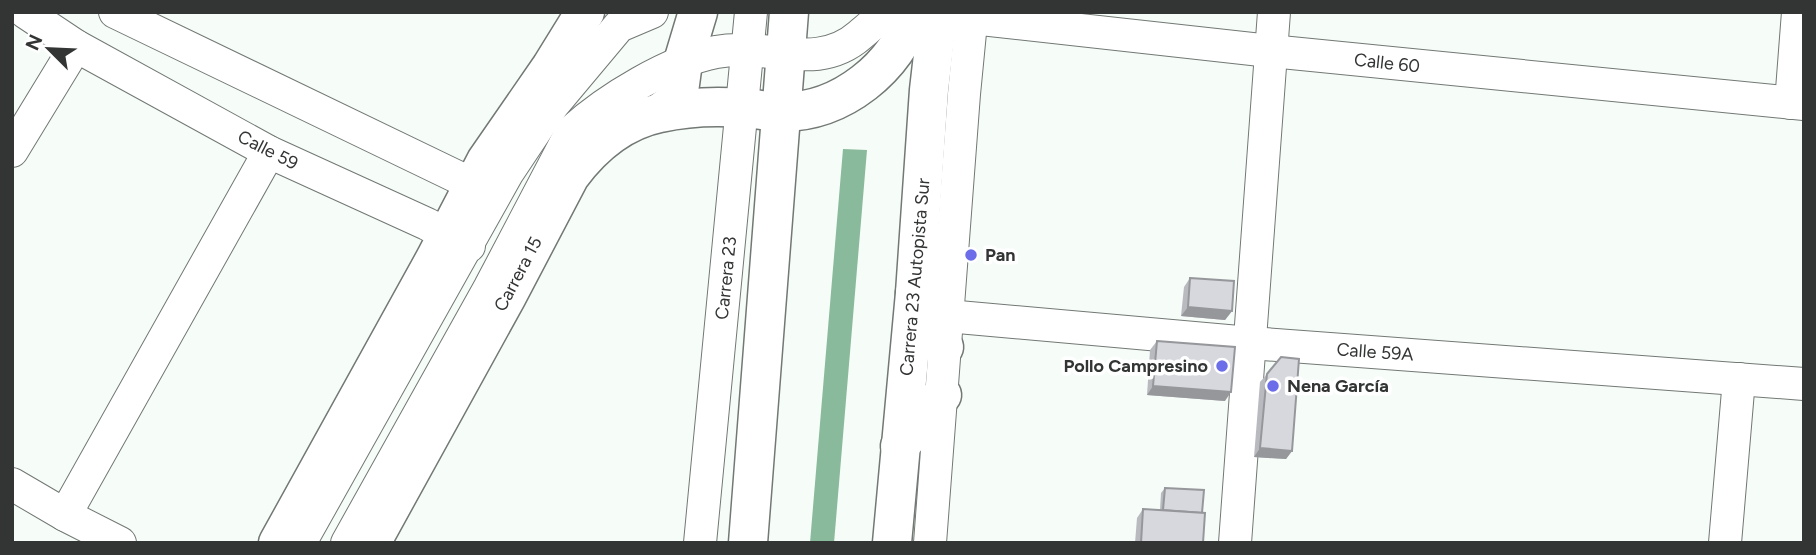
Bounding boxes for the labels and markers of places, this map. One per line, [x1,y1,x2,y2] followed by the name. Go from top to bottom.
[985,244,1016,266] place label: Pan
[963,247,979,263] marker: Pan
[1064,355,1208,377] place label: Pollo Campresino
[1214,358,1230,374] marker: Pollo Campresino
[1287,375,1389,397] place label: Nena García
[1265,378,1281,394] marker: Nena García

